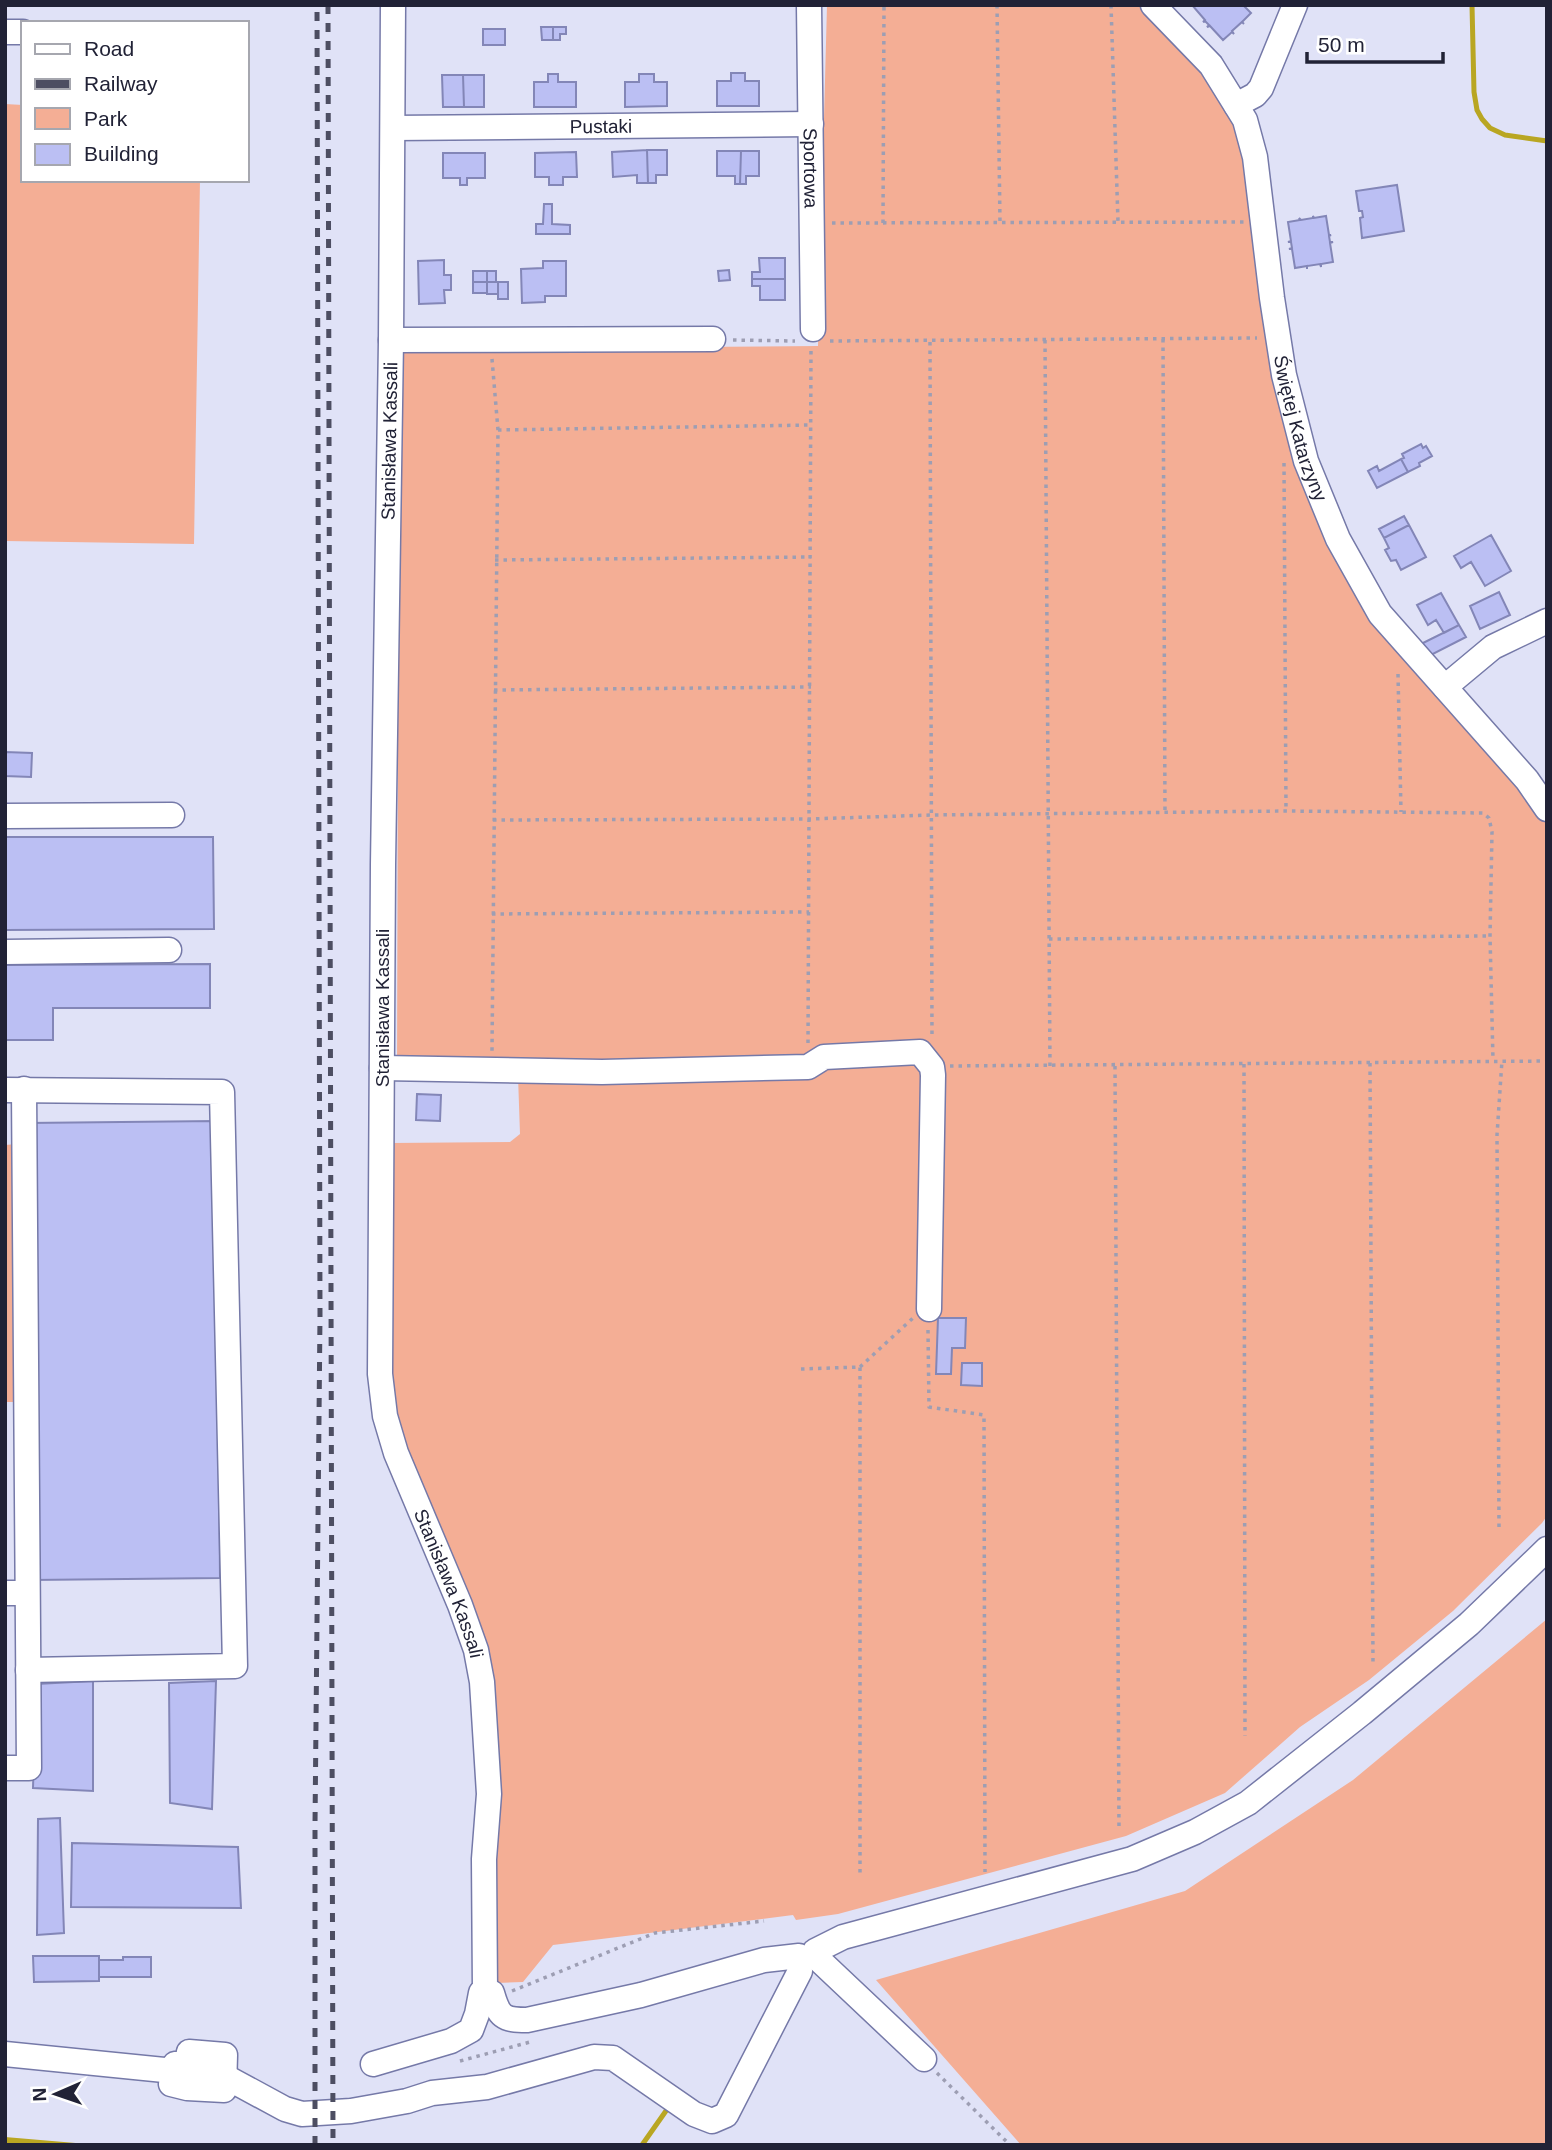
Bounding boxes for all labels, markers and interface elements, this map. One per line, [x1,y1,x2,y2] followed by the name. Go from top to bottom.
[21,21,248,182] legend
[1307,21,1444,65] scale bar
[1318,33,1365,56] text: 50 m
[84,37,134,60] text: Road
[84,72,158,95] text: Railway
[84,107,128,130] text: Park
[570,116,632,137] street label: Pustaki
[800,128,822,209] street label: Sportowa
[84,142,159,165] text: Building
[1270,354,1332,505] street label: Świętej Katarzyny
[378,362,401,520] street label: Stanisława Kassali
[372,929,393,1087] street label: Stanisława Kassali
[410,1506,487,1660] street label: Stanisława Kassali
[21,2059,91,2129] north arrow
[29,2087,50,2102] text: N

